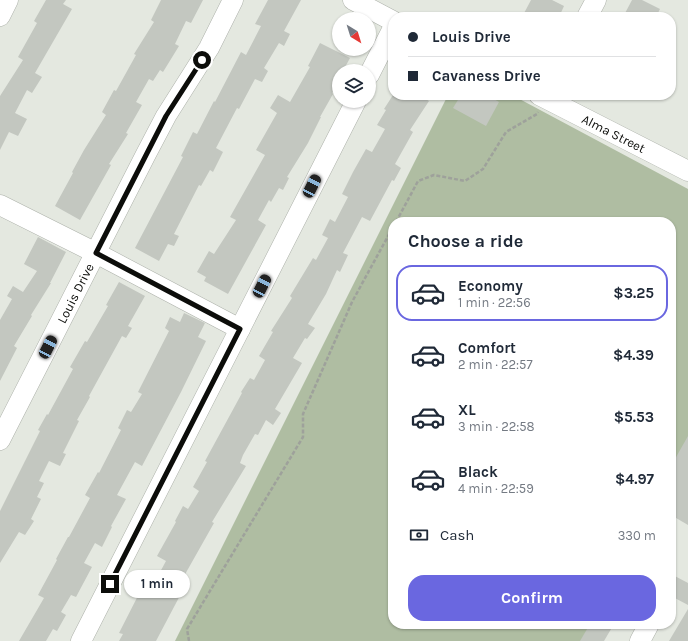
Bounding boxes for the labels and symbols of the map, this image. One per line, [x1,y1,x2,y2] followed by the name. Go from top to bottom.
[332,12,376,56] north arrow
[193,51,211,69] route start
[580,111,648,156] street label: Alma Street
[301,173,323,199] car
[54,260,97,326] street label: Louis Drive
[251,273,273,299] car
[37,334,59,360] car
[124,570,190,598] callout: 1 min
[101,575,119,593] route end

